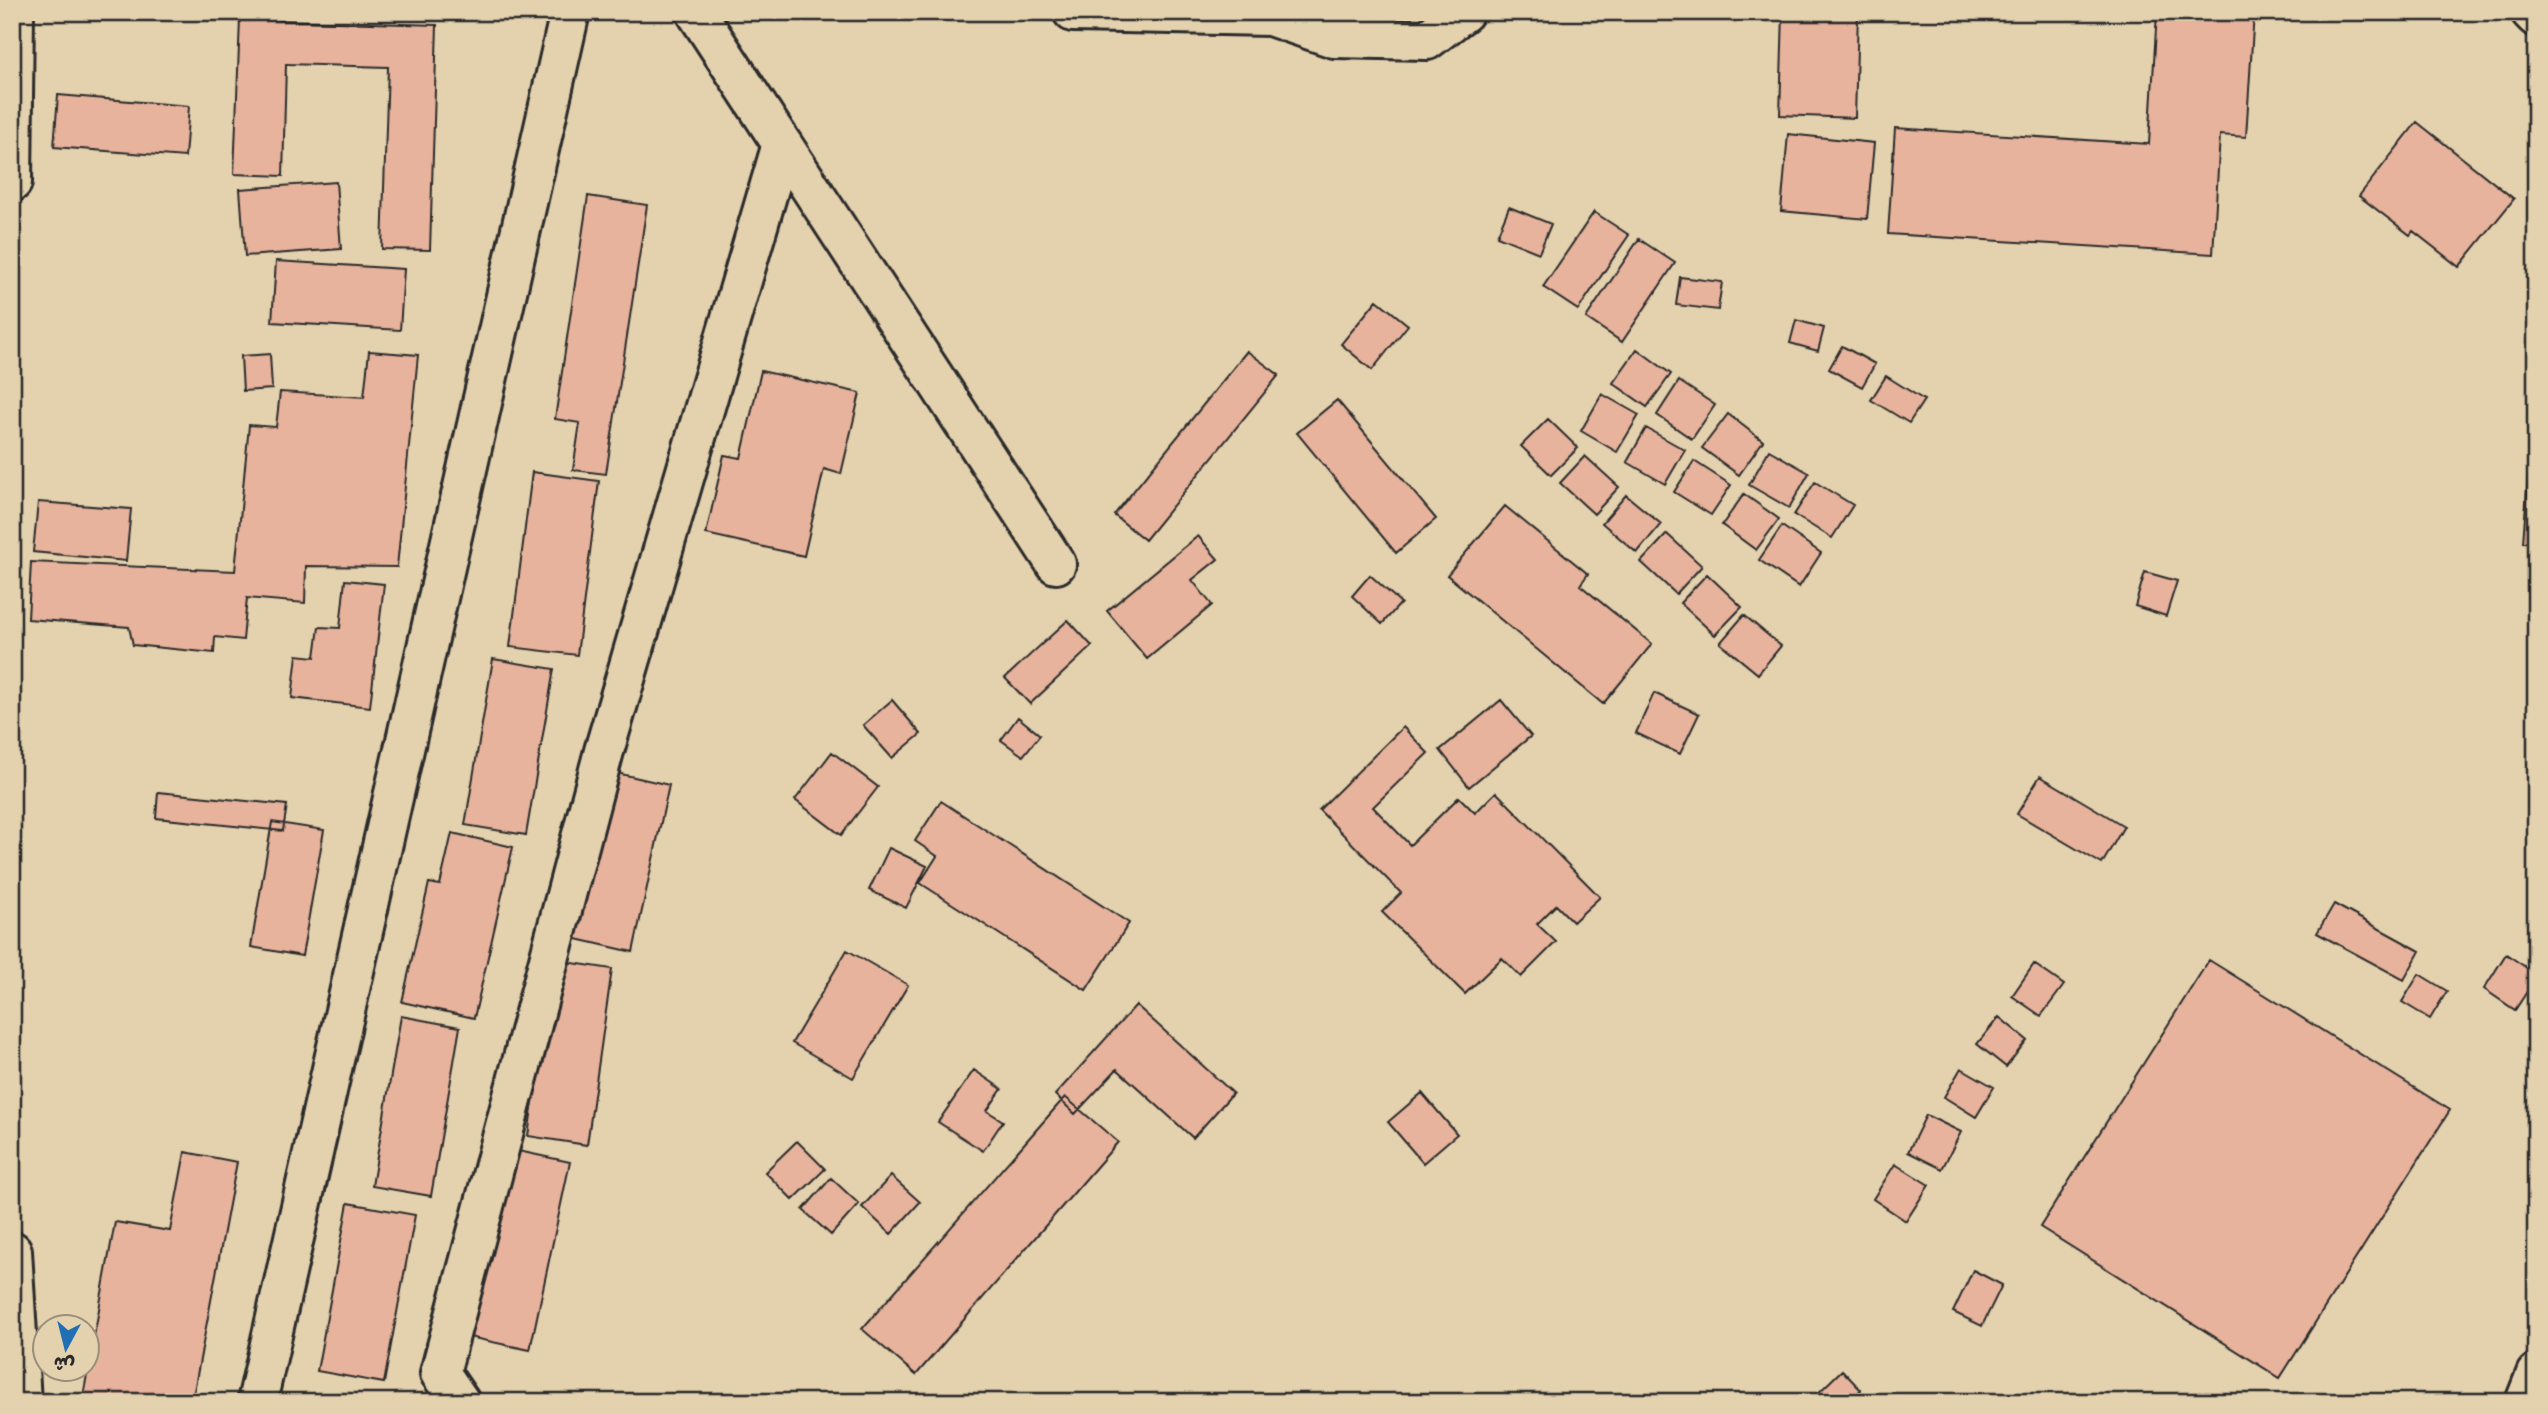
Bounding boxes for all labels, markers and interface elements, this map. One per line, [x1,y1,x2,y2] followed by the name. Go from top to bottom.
[32,1312,102,1382] north arrow
[52,1349,76,1374] text: ش

